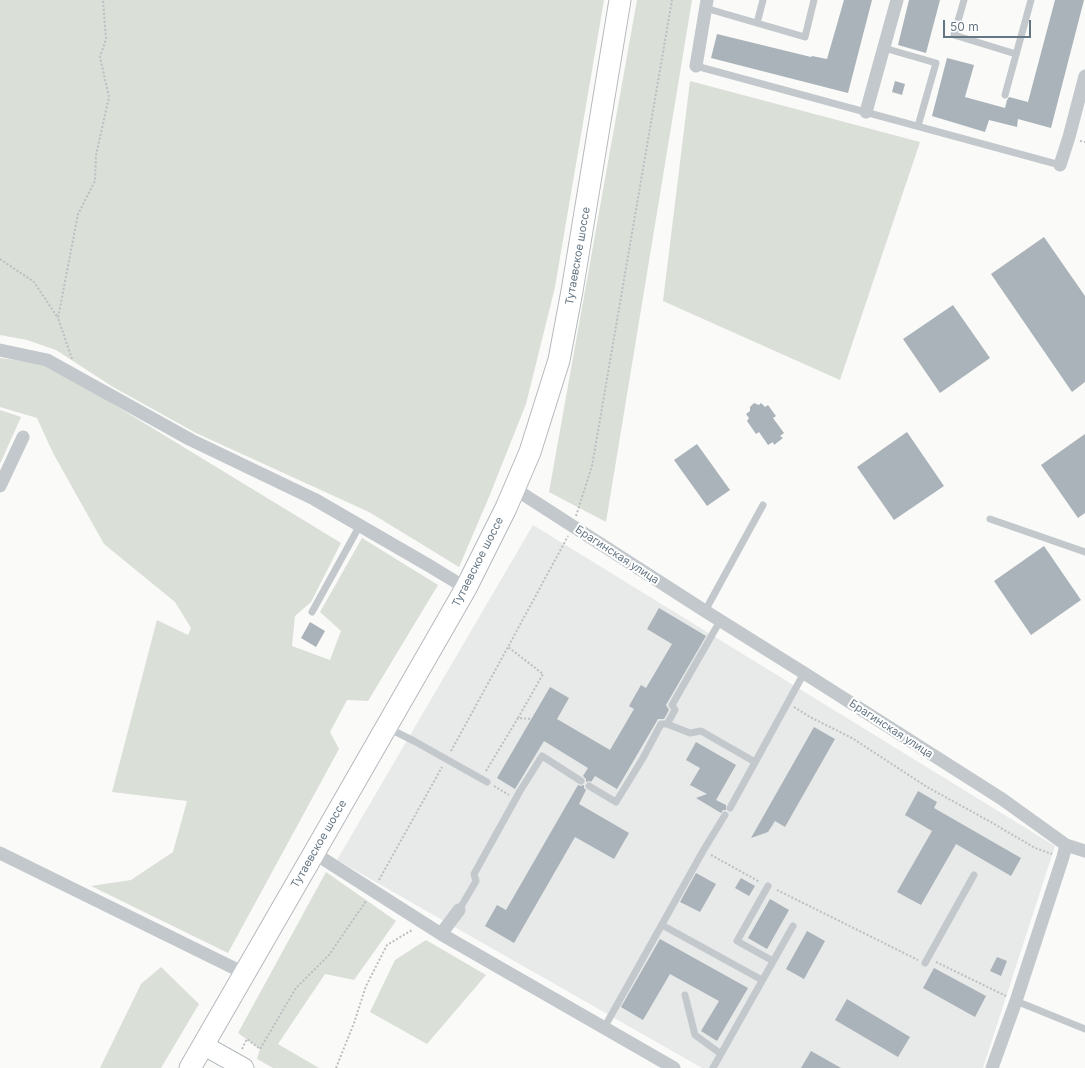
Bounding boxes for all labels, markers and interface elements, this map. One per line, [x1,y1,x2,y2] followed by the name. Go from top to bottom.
[945,12,1033,38] scale bar
[950,19,979,34] text: 50 m
[563,206,593,306] street label: Тутаевское шоссе
[450,515,506,609] street label: Тутаевское шоссе
[573,523,661,587] street label: Брагинская улица
[847,697,935,761] street label: Брагинская улица
[288,798,350,890] street label: Тутаевское шоссе

